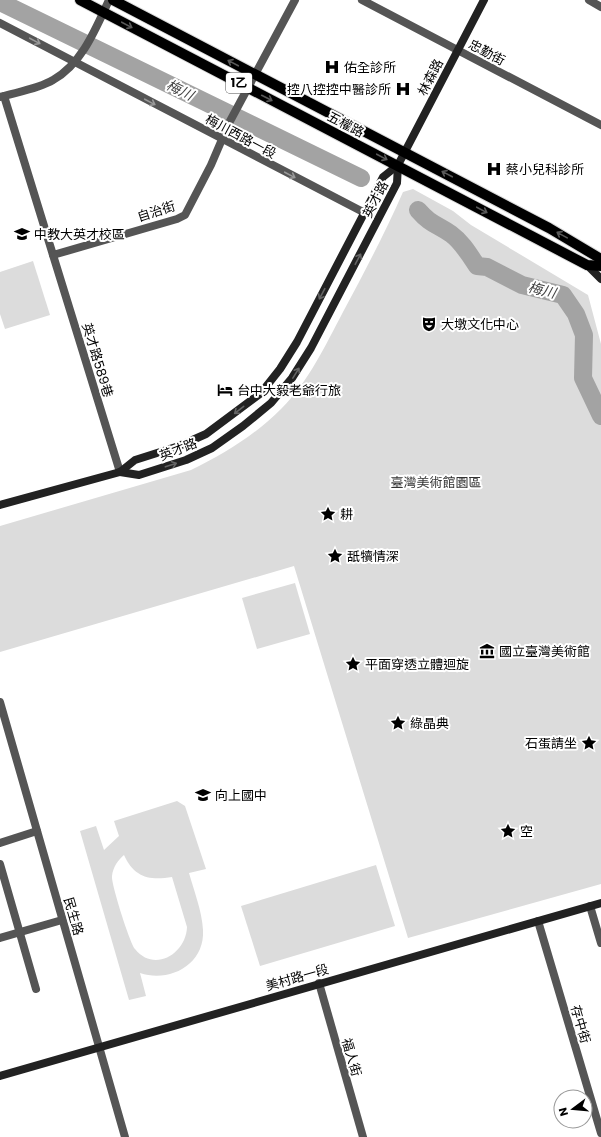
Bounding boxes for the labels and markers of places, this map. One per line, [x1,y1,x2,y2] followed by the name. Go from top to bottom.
[323,58,341,76] hospital icon: 佑全診所
[344,58,396,77] place label: 佑全診所
[287,80,391,99] place label: 控八控控中醫診所
[394,80,412,98] hospital icon: 控八控控中醫診所
[485,160,503,178] hospital icon: 蔡小兒科診所
[506,160,584,179] place label: 蔡小兒科診所
[13,225,31,243] school or university icon: 中教大英才校區
[34,225,125,244] place label: 中教大英才校區
[420,315,438,333] theatre icon: 大墩文化中心
[441,315,519,334] place label: 大墩文化中心
[216,381,234,399] hotel icon: 台中大毅老爺行旅
[237,381,341,400] place label: 台中大毅老爺行旅
[319,505,337,523] place icon: 耕
[340,505,353,524] place label: 耕
[326,547,344,565] place icon: 舐犢情深
[347,547,399,566] place label: 舐犢情深
[478,642,496,660] museum icon: 國立臺灣美術館
[499,642,590,661] place label: 國立臺灣美術館
[344,655,362,673] place icon: 平面穿透立體迴旋
[365,655,469,674] place label: 平面穿透立體迴旋
[389,714,407,732] place icon: 綠晶典
[410,714,449,733] place label: 綠晶典
[525,734,577,753] place label: 石蛋請坐
[580,734,598,752] place icon: 石蛋請坐
[194,786,212,804] school or university icon: 向上國中
[215,786,267,805] place label: 向上國中
[499,822,517,840] place icon: 空
[520,822,533,841] place label: 空

